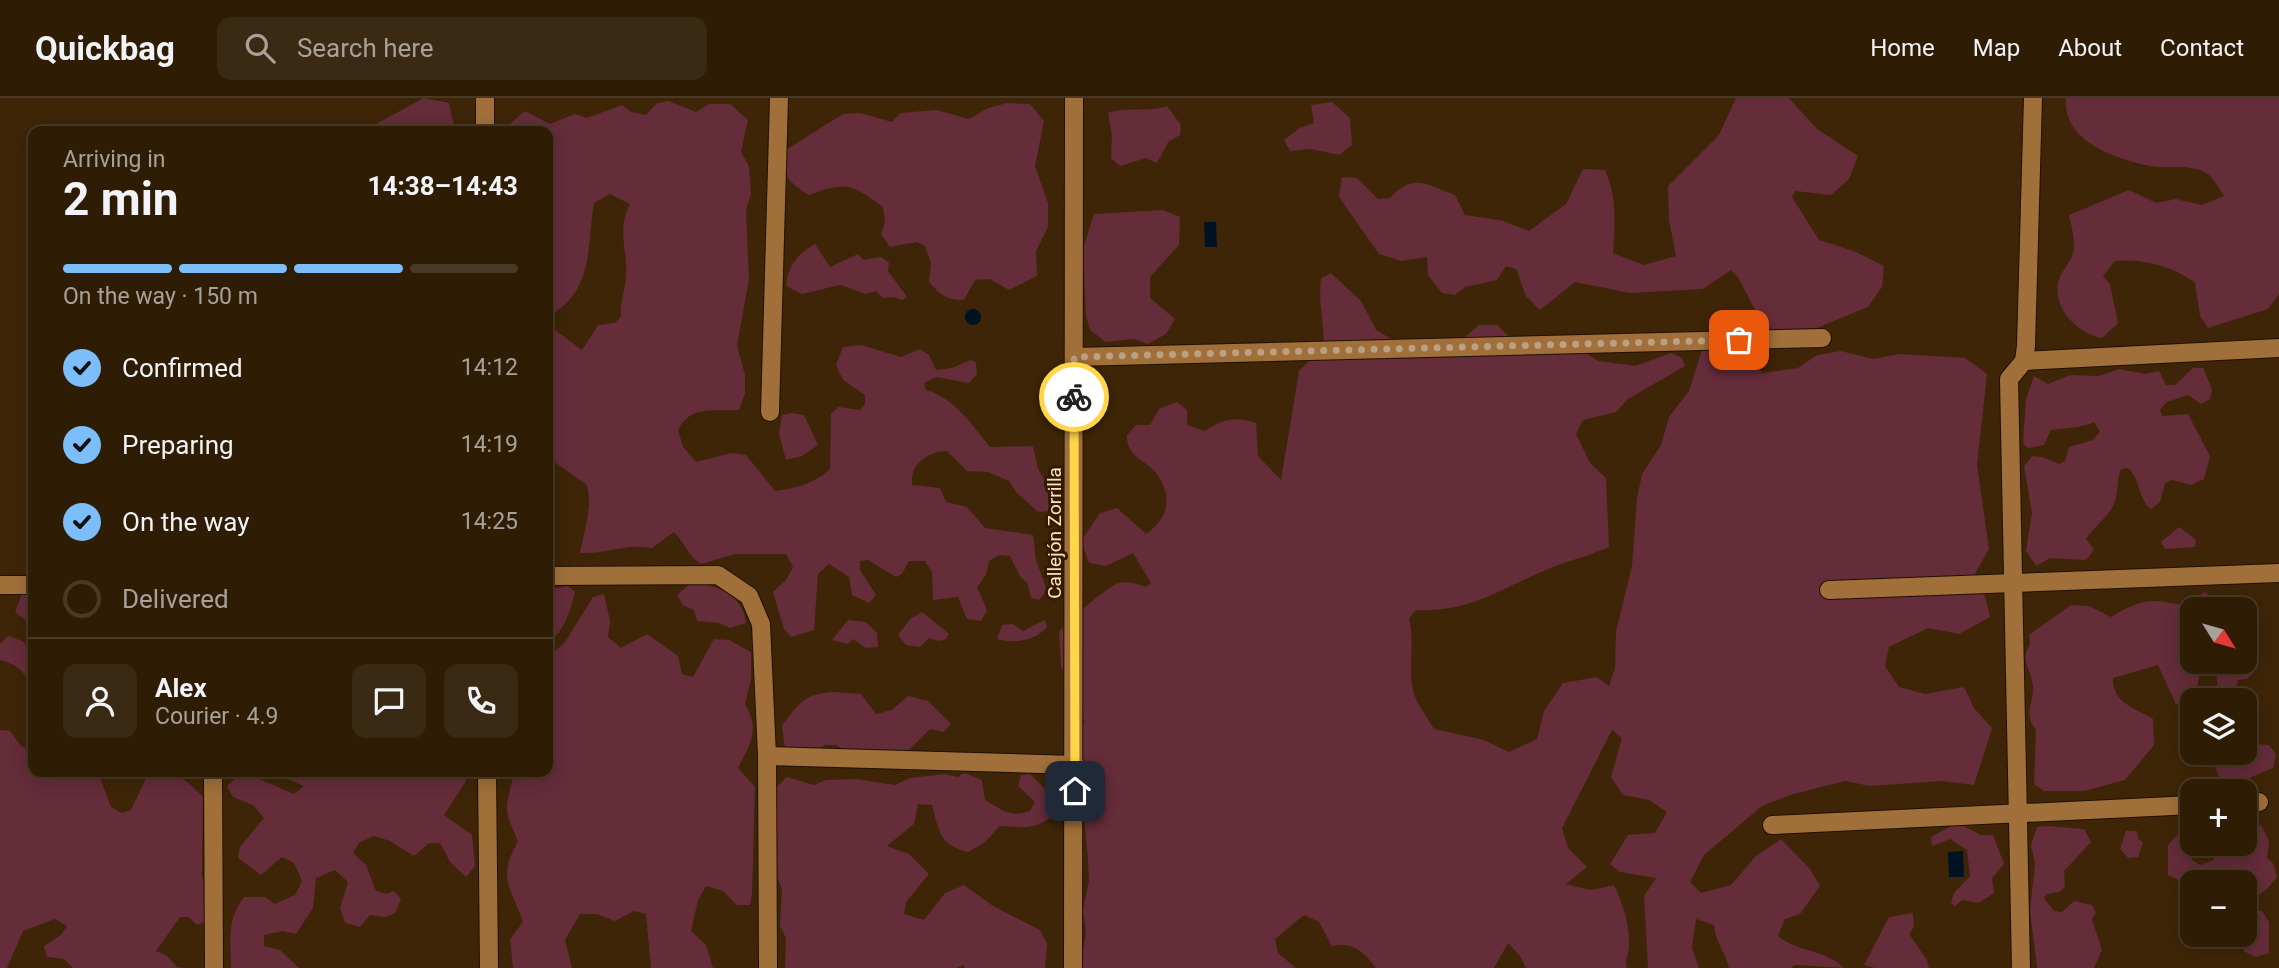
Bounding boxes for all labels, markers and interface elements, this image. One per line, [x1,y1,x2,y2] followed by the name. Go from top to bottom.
[217,17,707,80] search box
[35,29,175,68] text: Quickbag
[241,29,279,67] icon: search
[297,33,434,63] text: Search here
[1870,34,1935,62] text: Home
[1973,34,2020,62] text: Map
[2058,34,2122,62] text: About
[2160,34,2244,62] text: Contact
[63,146,166,173] text: Arriving in
[368,171,518,201] text: 14:38–14:43
[63,172,179,226] text: 2 min
[63,283,258,310] text: On the way · 150 m
[1709,310,1769,370] pin
[1720,321,1758,359] icon: bag
[63,349,101,387] icon: check
[122,353,243,383] text: Confirmed
[461,354,518,381] text: 14:12
[1039,362,1109,432] courier
[1055,378,1093,416] icon: bike
[63,426,101,464] icon: check
[122,430,234,460] text: Preparing
[461,431,518,458] text: 14:19
[1043,467,1066,599] street label: Callejón Zorrilla
[63,503,101,541] icon: check
[122,507,250,537] text: On the way
[461,508,518,535] text: 14:25
[122,584,229,614] text: Delivered
[2180,597,2258,674] north arrow
[2180,597,2257,947] map controls
[63,664,137,738] button: person
[352,664,426,738] button: chat
[444,664,518,738] button: phone
[155,673,207,703] text: Alex
[2180,688,2257,765] button: layers
[155,703,278,730] text: Courier · 4.9
[1045,761,1105,821] pin
[1056,772,1094,810] icon: home
[2180,779,2257,856] button: +
[2180,870,2257,947] button: −

